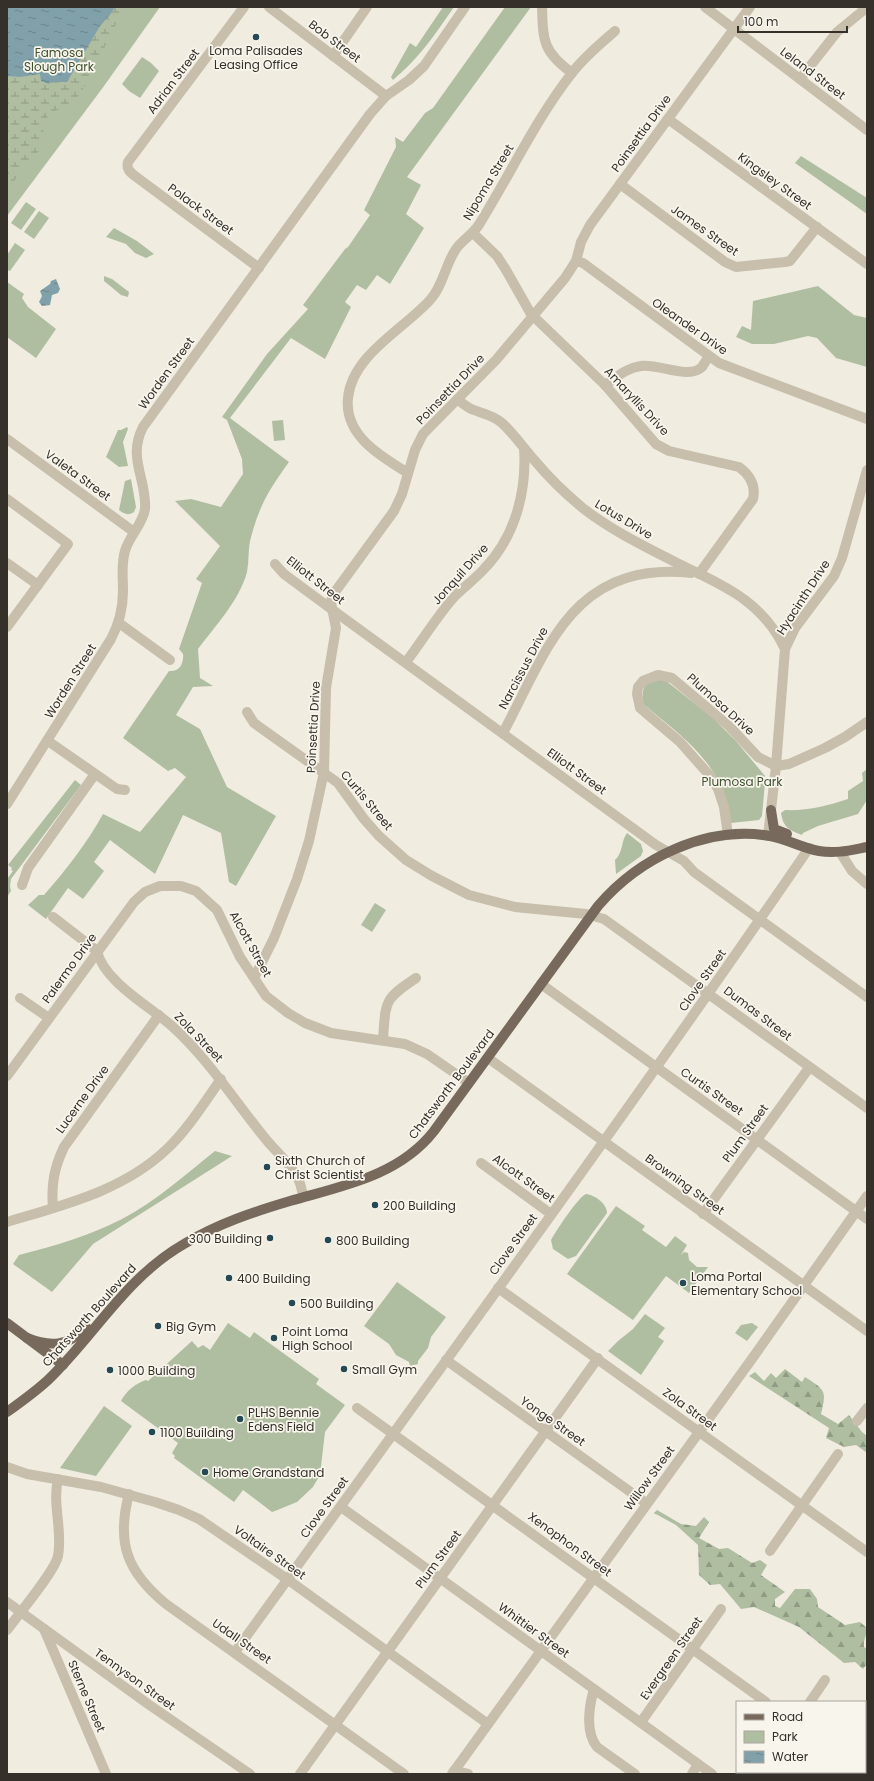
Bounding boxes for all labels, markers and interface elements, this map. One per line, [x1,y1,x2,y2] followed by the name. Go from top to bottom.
[738,8,847,34] scale bar
[744,13,778,30] text: 100 m
[305,16,365,66] street label: Bob Street
[251,32,261,42] marker: Loma Palisades Leasing Office
[209,42,303,73] place label: Loma Palisades Leasing Office
[777,43,849,103] street label: Leland Street
[24,44,95,75] park label: Famosa Slough Park
[143,45,203,117] street label: Adrian Street
[607,91,675,175] street label: Poinsettia Drive
[459,141,517,223] street label: Nipoma Street
[735,148,815,214] street label: Kingsley Street
[165,179,237,239] street label: Polack Street
[668,200,742,260] street label: James Street
[649,294,731,358] street label: Oleander Drive
[134,333,198,413] street label: Worden Street
[412,350,488,428] street label: Poinsettia Drive
[601,363,673,439] street label: Amaryllis Drive
[42,445,114,505] street label: Valeta Street
[592,495,656,543] street label: Lotus Drive
[428,540,492,608] street label: Jonquil Drive
[283,552,349,608] street label: Elliott Street
[772,556,834,638] street label: Hyacinth Drive
[494,624,552,712] street label: Narcissus Drive
[40,640,100,722] street label: Worden Street
[684,669,758,739] street label: Plumosa Drive
[302,681,324,773] street label: Poinsettia Drive
[544,744,610,798] street label: Elliott Street
[337,766,397,834] street label: Curtis Street
[702,773,783,790] park label: Plumosa Park
[226,908,276,980] street label: Alcott Street
[38,929,100,1007] street label: Palermo Drive
[674,945,730,1015] street label: Clove Street
[720,982,796,1044] street label: Dumas Street
[171,1008,227,1066] street label: Zola Street
[404,1026,498,1142] street label: Chatsworth Boulevard
[51,1061,113,1137] street label: Lucerne Drive
[677,1063,747,1119] street label: Curtis Street
[718,1100,772,1166] street label: Plum Street
[642,1149,728,1219] street label: Browning Street
[489,1150,559,1206] street label: Alcott Street
[275,1152,365,1183] place label: Sixth Church of Christ Scientist
[262,1162,272,1172] marker: Sixth Church of Christ Scientist
[383,1197,456,1214] place label: 200 Building
[370,1200,380,1210] marker: 200 Building
[485,1210,541,1278] street label: Clove Street
[189,1230,262,1247] place label: 300 Building
[336,1232,410,1249] place label: 800 Building
[265,1233,275,1243] marker: 300 Building
[323,1235,333,1245] marker: 800 Building
[38,1260,140,1370] street label: Chatsworth Boulevard
[691,1268,802,1299] place label: Loma Portal Elementary School
[237,1270,311,1287] place label: 400 Building
[224,1273,234,1283] marker: 400 Building
[678,1278,688,1288] marker: Loma Portal Elementary School
[300,1295,374,1312] place label: 500 Building
[287,1298,297,1308] marker: 500 Building
[166,1318,216,1335] place label: Big Gym
[153,1321,163,1331] marker: Big Gym
[282,1323,353,1354] place label: Point Loma High School
[269,1333,279,1343] marker: Point Loma High School
[352,1361,417,1378] place label: Small Gym
[118,1362,195,1379] place label: 1000 Building
[339,1364,349,1374] marker: Small Gym
[105,1365,115,1375] marker: 1000 Building
[659,1383,721,1435] street label: Zola Street
[517,1392,589,1450] street label: Yonge Street
[248,1404,319,1435] place label: PLHS Bennie Edens Field
[235,1414,245,1424] marker: PLHS Bennie Edens Field
[160,1424,234,1441] place label: 1100 Building
[147,1427,157,1437] marker: 1100 Building
[620,1442,678,1514] street label: Willow Street
[213,1464,324,1481] place label: Home Grandstand
[200,1467,210,1477] marker: Home Grandstand
[296,1473,352,1541] street label: Clove Street
[525,1508,615,1580] street label: Xenophon Street
[231,1521,309,1583] street label: Voltaire Street
[411,1526,465,1592] street label: Plum Street
[495,1598,573,1662] street label: Whittier Street
[636,1613,706,1703] street label: Evergreen Street
[209,1614,275,1668] street label: Udall Street
[91,1644,179,1714] street label: Tennyson Street
[64,1657,110,1735] street label: Sterne Street
[736,1701,866,1773] legend
[772,1708,803,1725] text: Road
[772,1728,799,1745] text: Park
[772,1748,809,1765] text: Water

